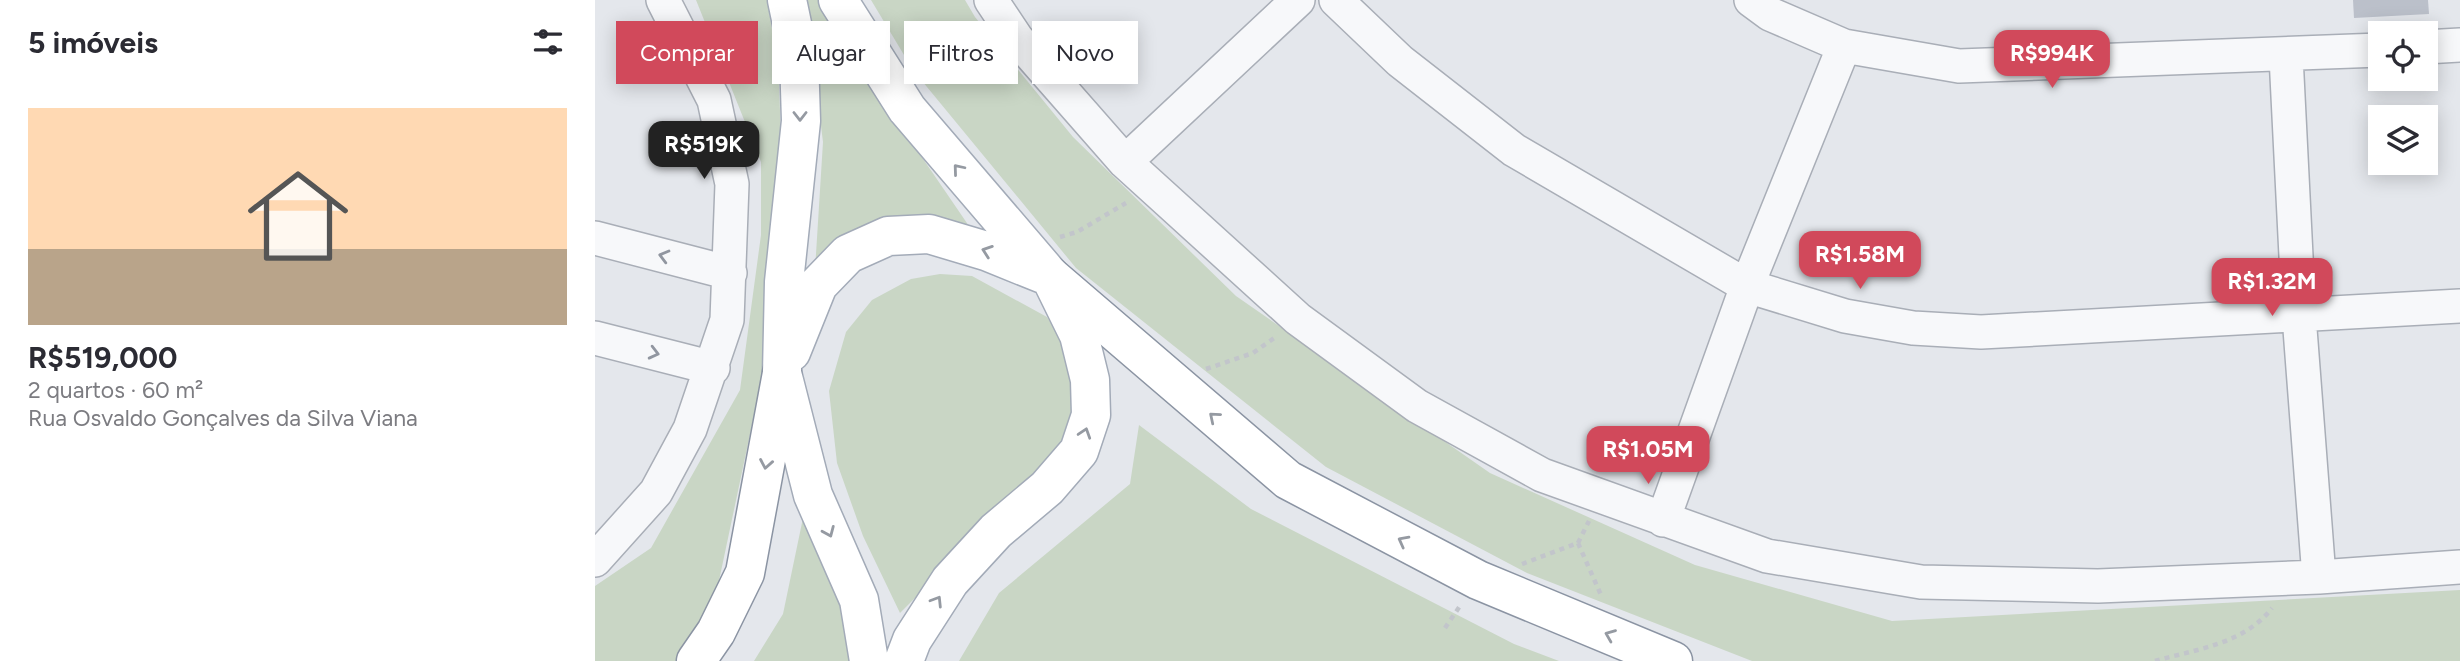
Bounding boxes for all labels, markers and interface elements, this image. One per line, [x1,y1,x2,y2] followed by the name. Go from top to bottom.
[616,21,758,84] chip: Comprar
[772,21,890,84] chip: Alugar
[904,21,1018,84] chip: Filtros
[1032,21,1138,84] chip: Novo
[2368,21,2438,175] map controls
[2368,21,2438,91] button: locate
[529,23,567,61] icon: filters
[28,24,158,61] text: 5 imóveis
[1995,31,2109,90] pin: R$994K
[2010,39,2094,67] text: R$994K
[2368,105,2438,175] button: layers
[792,111,808,122] one-way arrow
[647,122,761,181] pin: R$519K
[664,130,744,158] text: R$519K
[235,153,361,279] icon: home
[954,164,966,177] one-way arrow
[1795,232,1925,291] pin: R$1.58M
[1815,240,1905,268] text: R$1.58M
[981,245,993,259] one-way arrow
[658,250,670,264] one-way arrow
[2207,258,2337,318] pin: R$1.32M
[2228,267,2316,295] text: R$1.32M
[28,339,178,376] text: R$519,000
[648,345,660,359] one-way arrow
[28,376,203,404] text: 2 quartos · 60 m²
[28,404,418,432] text: Rua Osvaldo Gonçalves da Silva Viana
[1209,413,1222,425] one-way arrow
[1583,426,1713,486] pin: R$1.05M
[1077,427,1091,439] one-way arrow
[1603,435,1693,463] text: R$1.05M
[759,459,774,470] one-way arrow
[821,525,835,537] one-way arrow
[1398,535,1411,549] one-way arrow
[928,596,941,609] one-way arrow
[1605,629,1617,643] one-way arrow

